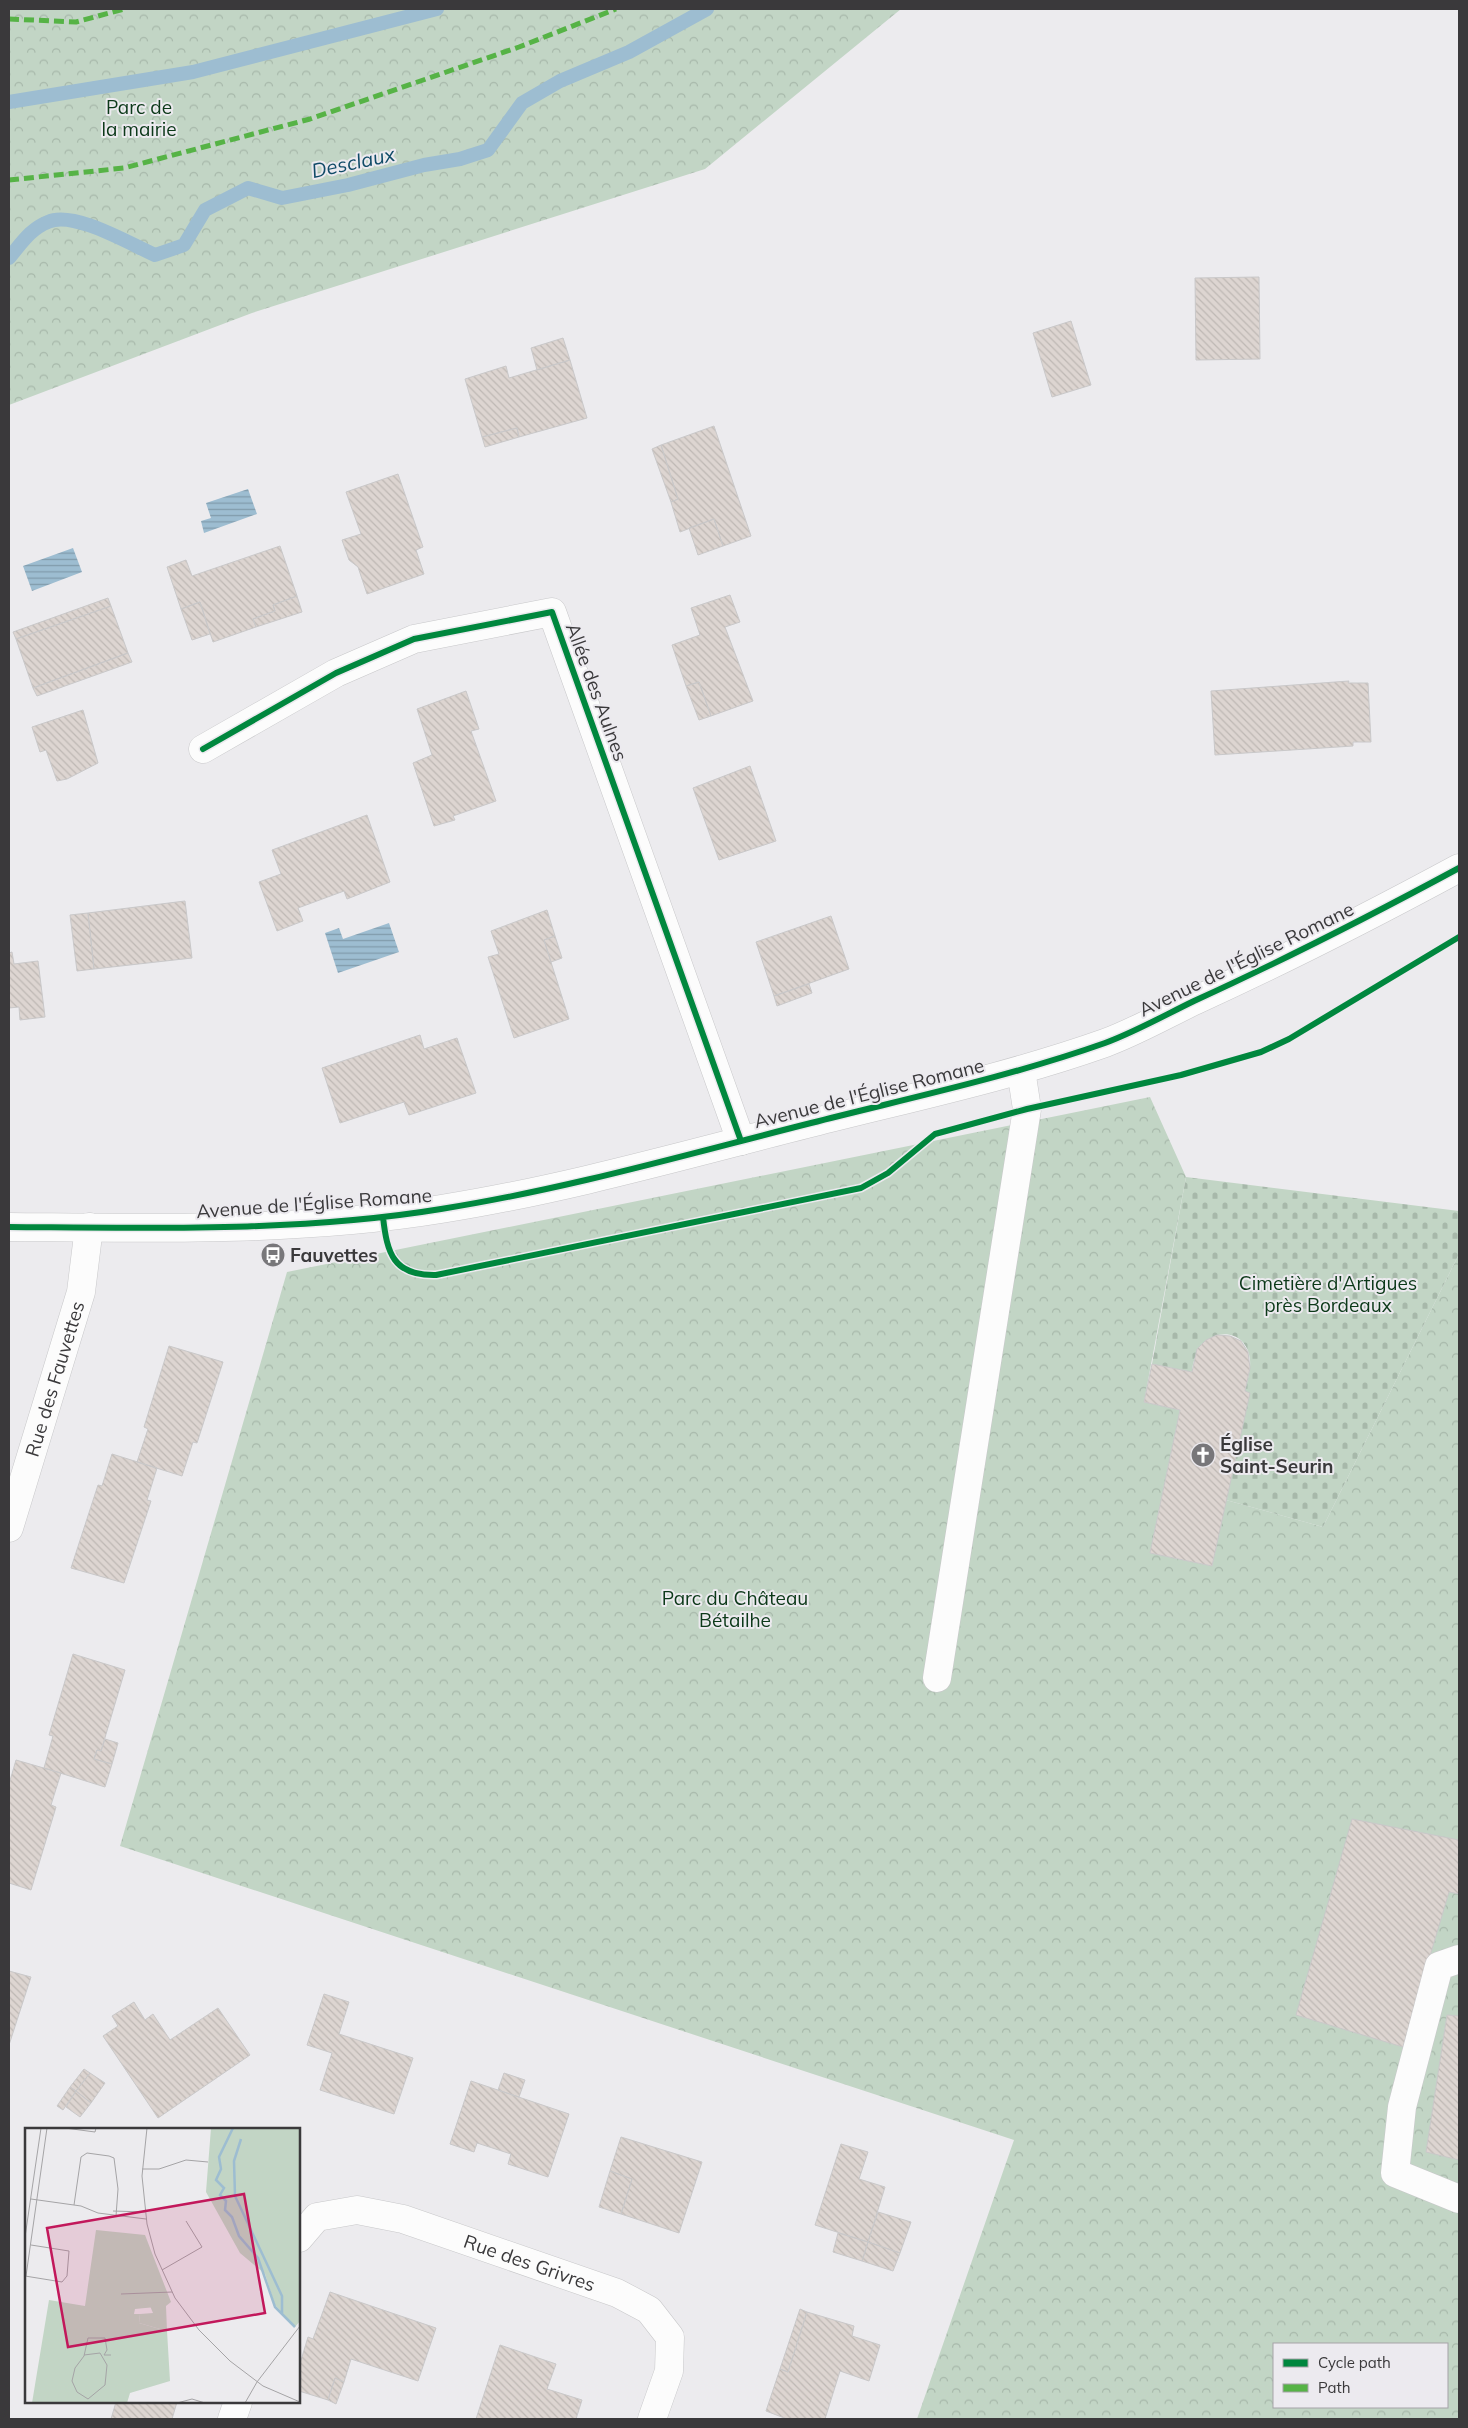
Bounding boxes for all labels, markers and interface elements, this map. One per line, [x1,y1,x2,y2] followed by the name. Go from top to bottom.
[101,95,177,141] park label: Parc de la mairie
[309,141,398,183] water label: Desclaux
[561,620,633,764] street label: Allée des Aulnes
[1135,896,1357,1022] street label: Avenue de l'Église Romane
[751,1053,987,1133] street label: Avenue de l'Église Romane
[195,1183,433,1223] street label: Avenue de l'Église Romane
[260,1242,286,1268] bus stop icon: Fauvettes
[290,1243,378,1267] place label: Fauvettes
[1239,1271,1417,1317] park label: Cimetière d'Artigues près Bordeaux
[20,1298,90,1459] street label: Rue des Fauvettes
[1220,1432,1333,1478] place label: Église Saint-Seurin
[1190,1442,1216,1468] church icon: Église Saint-Seurin
[662,1586,808,1632] park label: Parc du Château Bétailhe
[25,2128,300,2403] inset map
[461,2229,598,2297] street label: Rue des Grivres
[1273,2343,1448,2408] legend
[1318,2353,1391,2372] text: Cycle path
[1318,2378,1350,2397] text: Path

